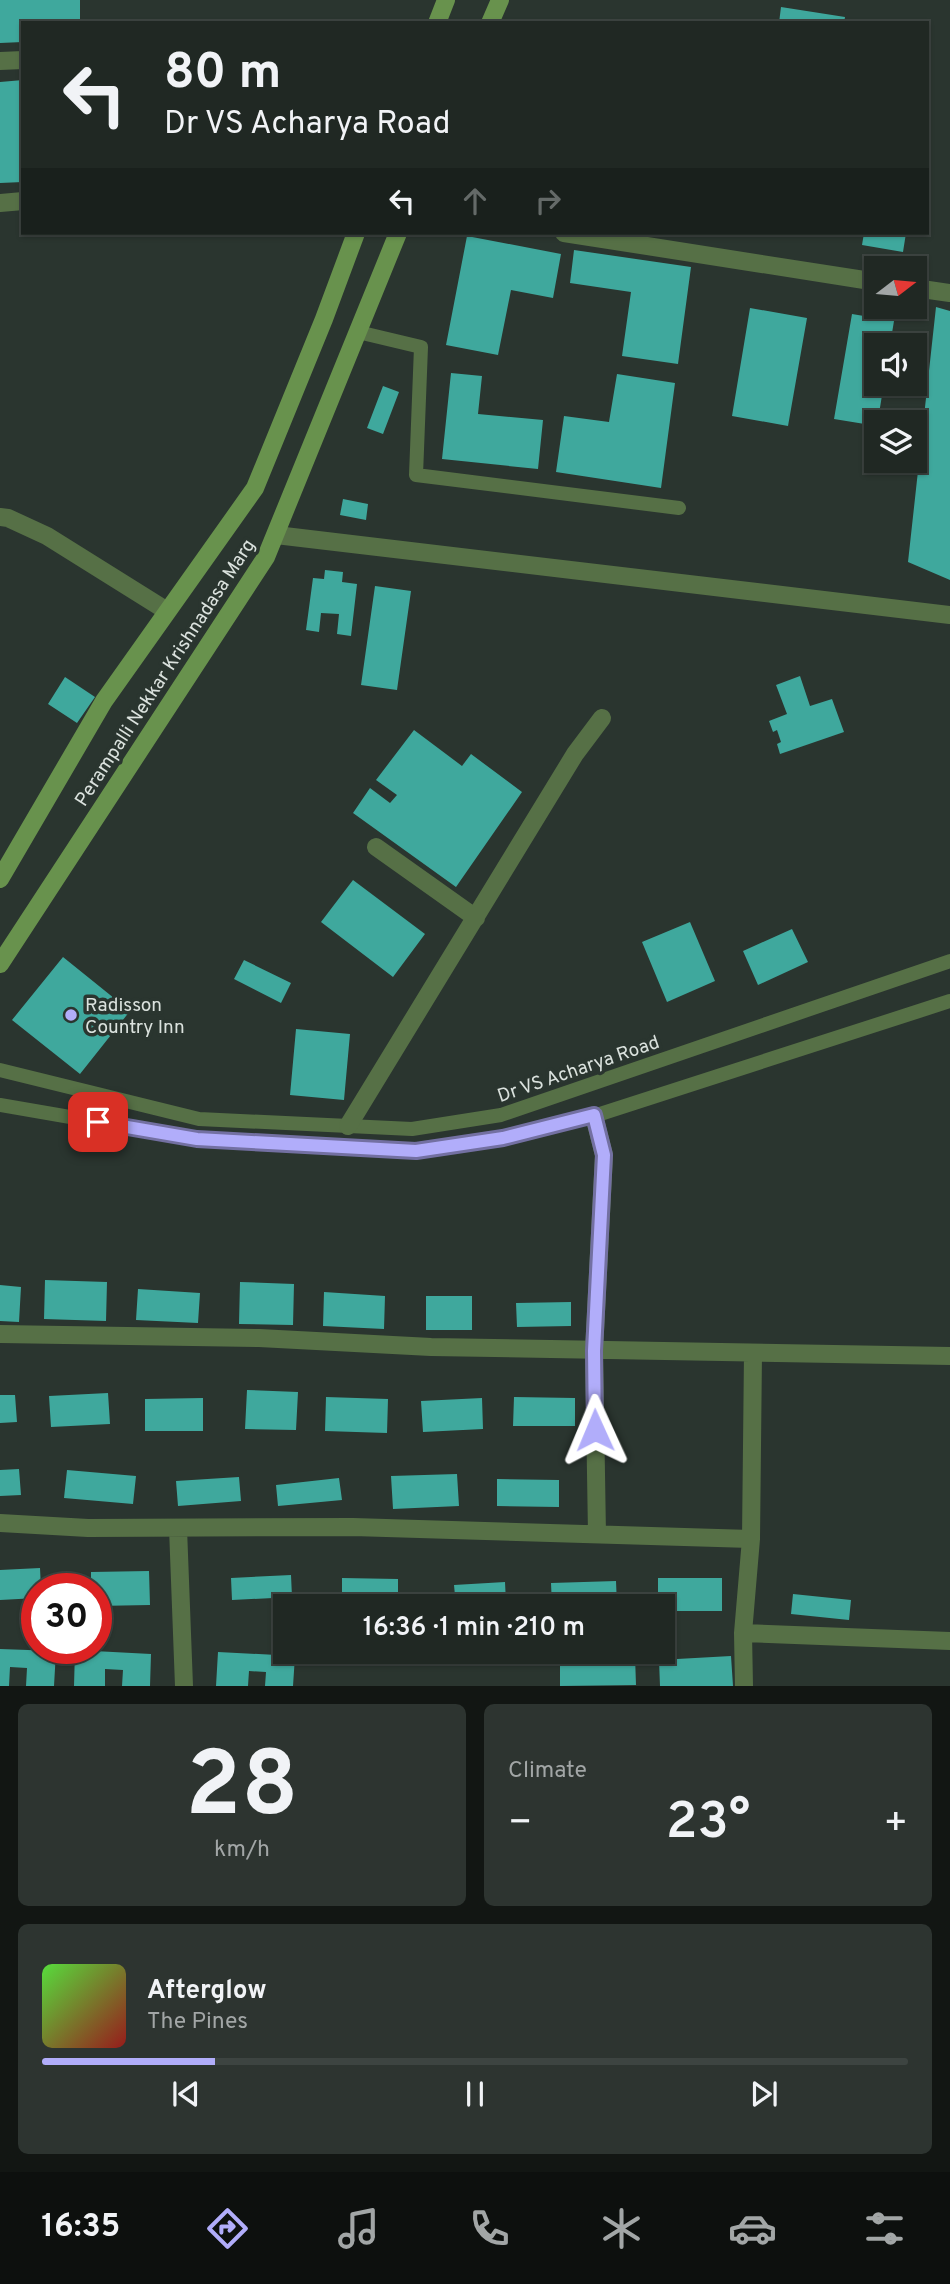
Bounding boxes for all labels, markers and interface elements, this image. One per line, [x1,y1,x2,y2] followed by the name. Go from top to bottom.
[164,44,281,106] text: 80 m
[49,49,140,140] icon: left
[164,105,450,145] text: Dr VS Acharya Road
[383,182,421,220] icon: left
[456,182,494,220] icon: ahead
[529,182,567,220] icon: right
[864,256,928,318] north arrow
[864,256,927,473] map controls
[864,333,927,396] button: sound
[864,410,927,473] button: layers
[70,535,261,811] street label: Perampalli Nekkar Krishnadasa Marg
[85,994,185,1040] place label: Radisson Country Inn
[63,1007,79,1023] marker: Radisson Country Inn
[494,1031,663,1109] street label: Dr VS Acharya Road
[68,1092,128,1152] pin
[79,1103,117,1141] icon: arrive
[558,1393,632,1467] position arrow
[21,1573,112,1664] speed limit sign: 30
[363,1612,585,1645] text: 16:36 · 1 min · 210 m
[186,1733,298,1848] text: 28
[508,1757,587,1786] text: Climate
[666,1791,750,1857] text: 23°
[508,1800,533,1849] text: −
[883,1800,908,1849] text: +
[214,1836,270,1865] text: km/h
[147,1975,267,2008] text: Afterglow
[147,2008,248,2037] text: The Pines
[167,2075,205,2113] icon: previous
[456,2075,494,2113] icon: pause
[745,2075,783,2113] icon: next
[203,2204,252,2253] icon: directions
[334,2204,383,2253] icon: music
[465,2204,514,2253] icon: phone
[597,2204,646,2253] icon: climate
[728,2204,777,2253] icon: car
[860,2204,909,2253] icon: filters
[41,2208,120,2248] text: 16:35

